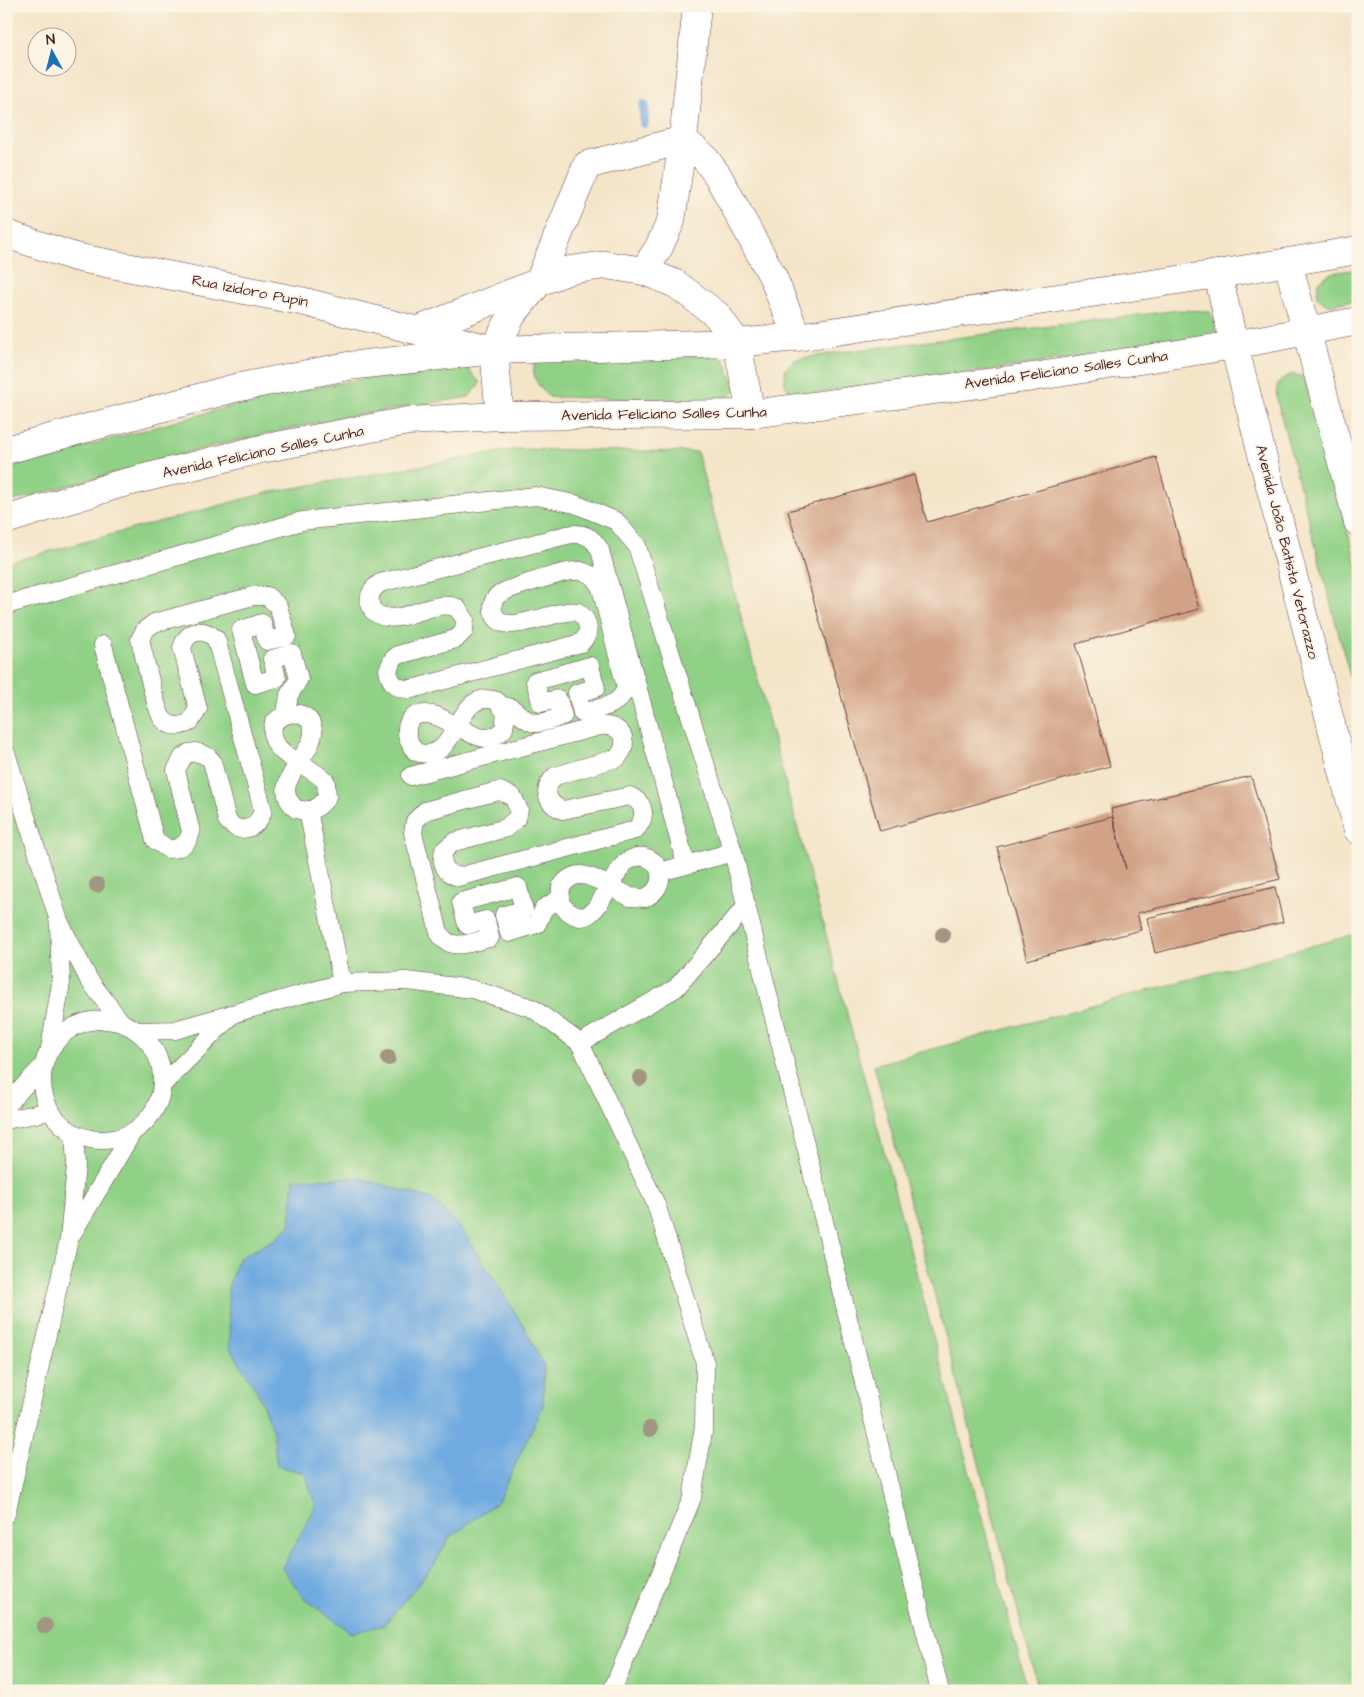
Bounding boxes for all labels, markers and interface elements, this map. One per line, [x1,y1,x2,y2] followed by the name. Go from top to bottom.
[28,28,78,78] north arrow
[45,30,56,51] text: N
[190,269,310,313] street label: Rua Izidoro Pupin
[963,345,1170,395] street label: Avenida Feliciano Salles Cunha
[561,402,767,426] street label: Avenida Feliciano Salles Cunha
[160,420,366,484] street label: Avenida Feliciano Salles Cunha
[1250,443,1324,662] street label: Avenida João Batista Vetorazzo

